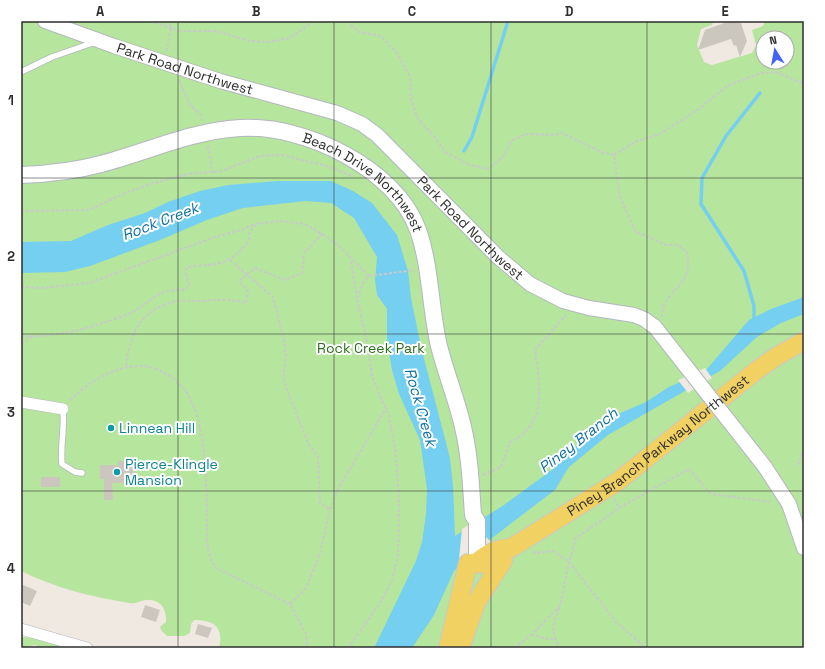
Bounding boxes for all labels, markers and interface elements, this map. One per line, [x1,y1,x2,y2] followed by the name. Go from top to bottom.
[96,3,105,20] text: A
[252,3,261,20] text: B
[408,3,416,20] text: C
[565,3,574,20] text: D
[721,3,729,20] text: E
[755,30,795,70] north arrow
[768,33,778,48] text: N
[115,39,255,99] street label: Park Road Northwest
[8,92,14,109] text: 1
[300,128,427,235] street label: Beach Drive Northwest
[413,172,527,284] street label: Park Road Northwest
[119,197,203,244] water label: Rock Creek
[7,248,15,265] text: 2
[317,339,425,357] park label: Rock Creek Park
[401,366,442,450] water label: Rock Creek
[563,371,753,520] street label: Piney Branch Parkway Northwest
[535,403,622,477] water label: Piney Branch
[7,404,15,421] text: 3
[119,419,195,437] place label: Linnean Hill
[106,423,116,433] marker: Linnean Hill
[125,455,218,489] place label: Pierce-Klingle Mansion
[112,467,122,477] marker: Pierce-Klingle Mansion
[7,560,15,577] text: 4

